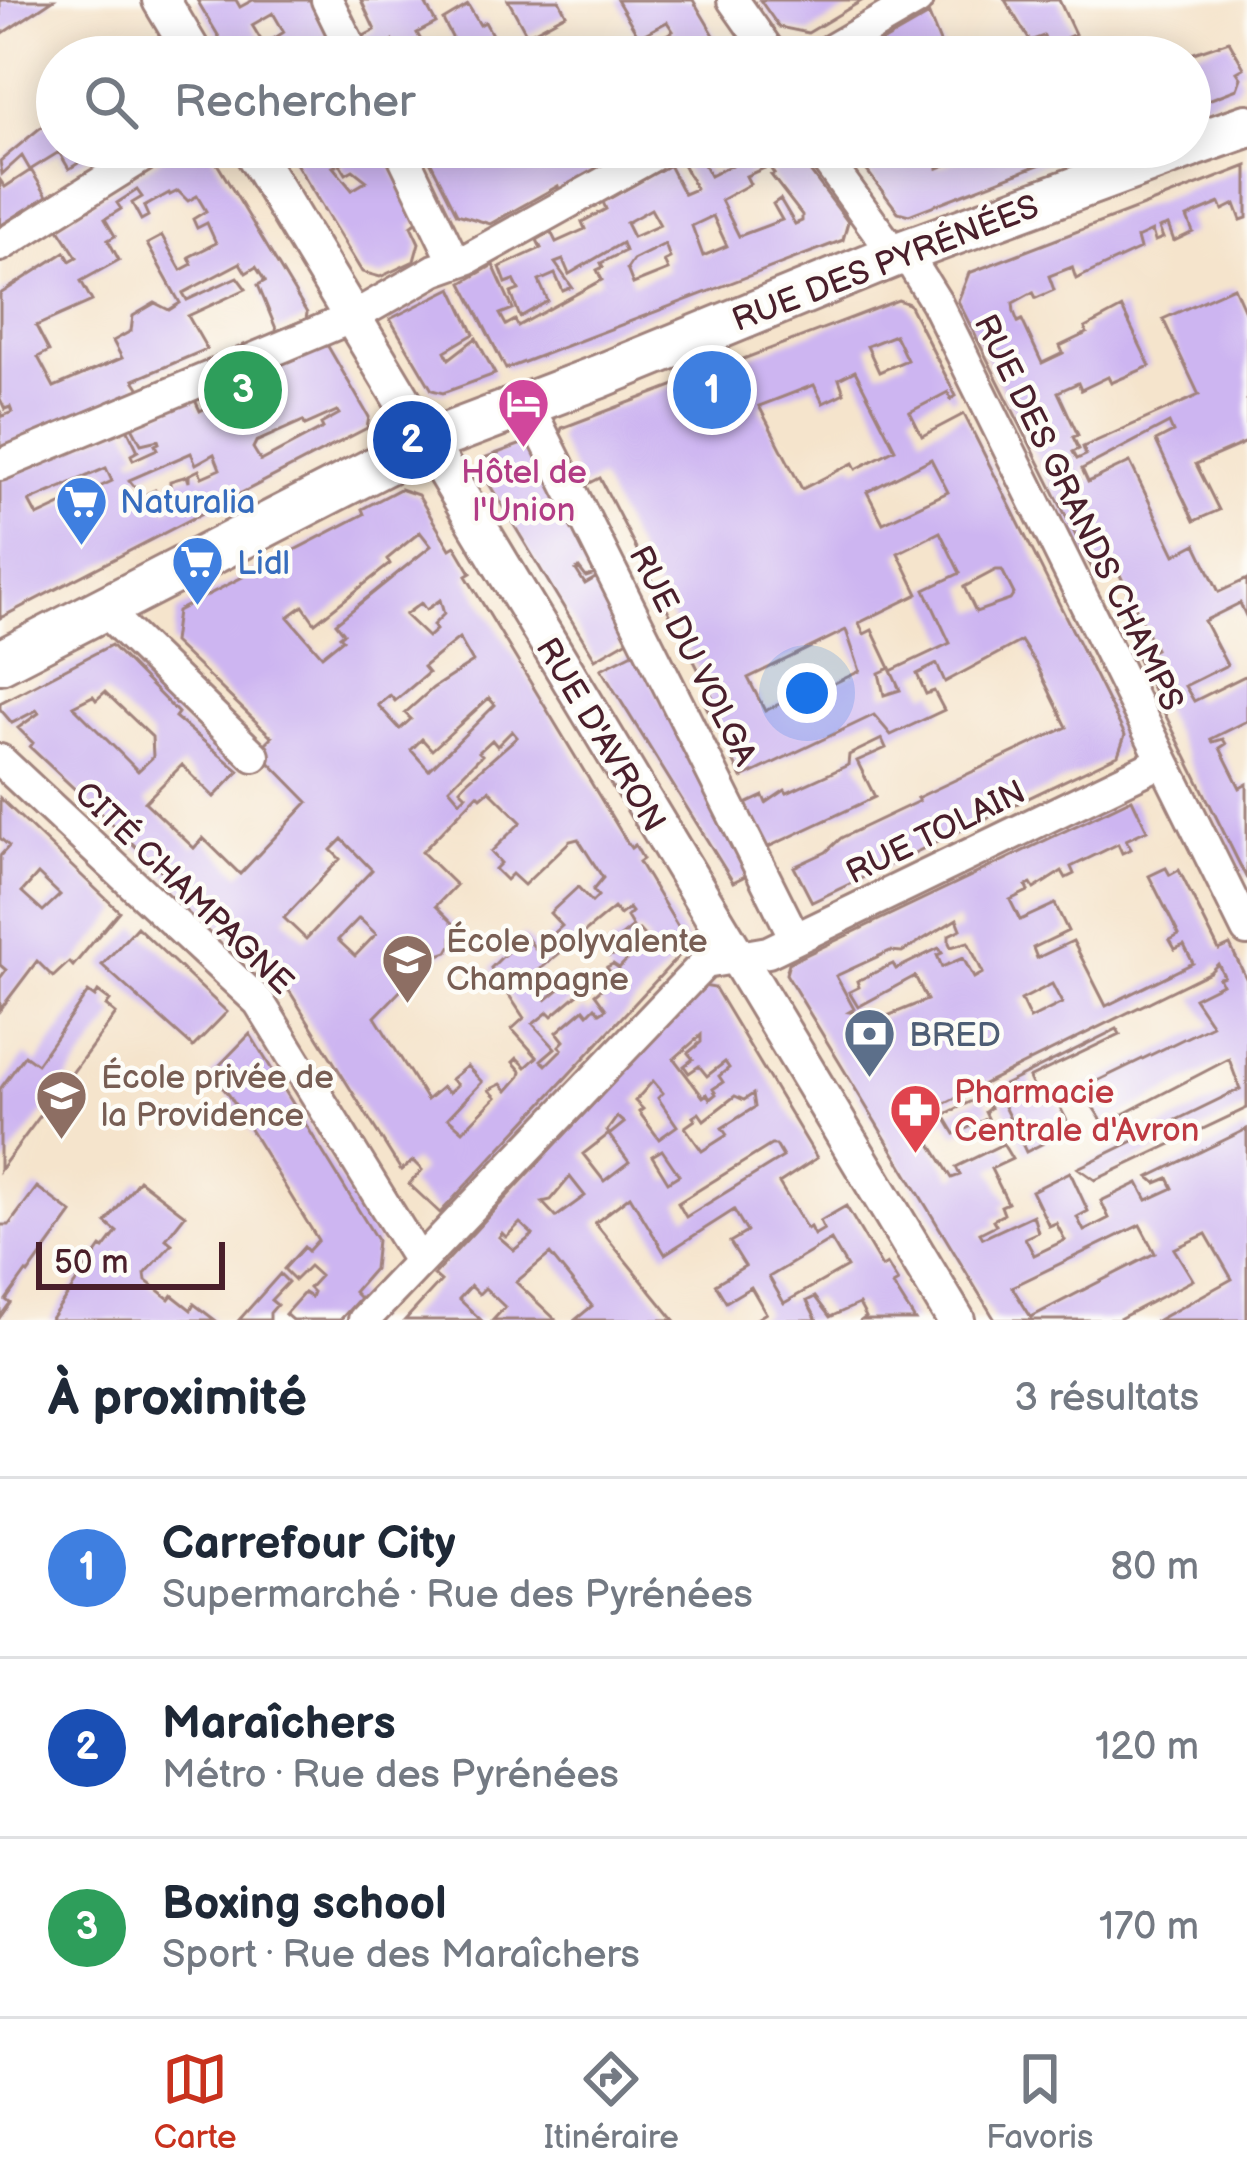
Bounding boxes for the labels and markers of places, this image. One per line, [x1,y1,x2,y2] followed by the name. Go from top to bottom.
[204,345,282,435] pin: 3
[673,345,751,435] pin: 1
[496,376,552,450] hotel icon: Hôtel de l'Union
[373,395,451,485] pin: 2
[461,453,587,531] place label: Hôtel de l'Union
[53,473,109,547] supermarket icon: Naturalia
[120,483,256,523] place label: Naturalia
[170,534,226,608] supermarket icon: Lidl
[237,544,290,584] place label: Lidl
[446,921,708,1000] place label: École polyvalente Champagne
[379,931,435,1005] school or university icon: École polyvalente Champagne
[842,1006,898,1080] bank icon: BRED
[909,1016,1001,1056] place label: BRED
[101,1057,334,1136] place label: École privée de la Providence
[34,1067,90,1141] school or university icon: École privée de la Providence
[954,1073,1199,1151] place label: Pharmacie Centrale d'Avron
[887,1082,943,1156] pharmacy icon: Pharmacie Centrale d'Avron

